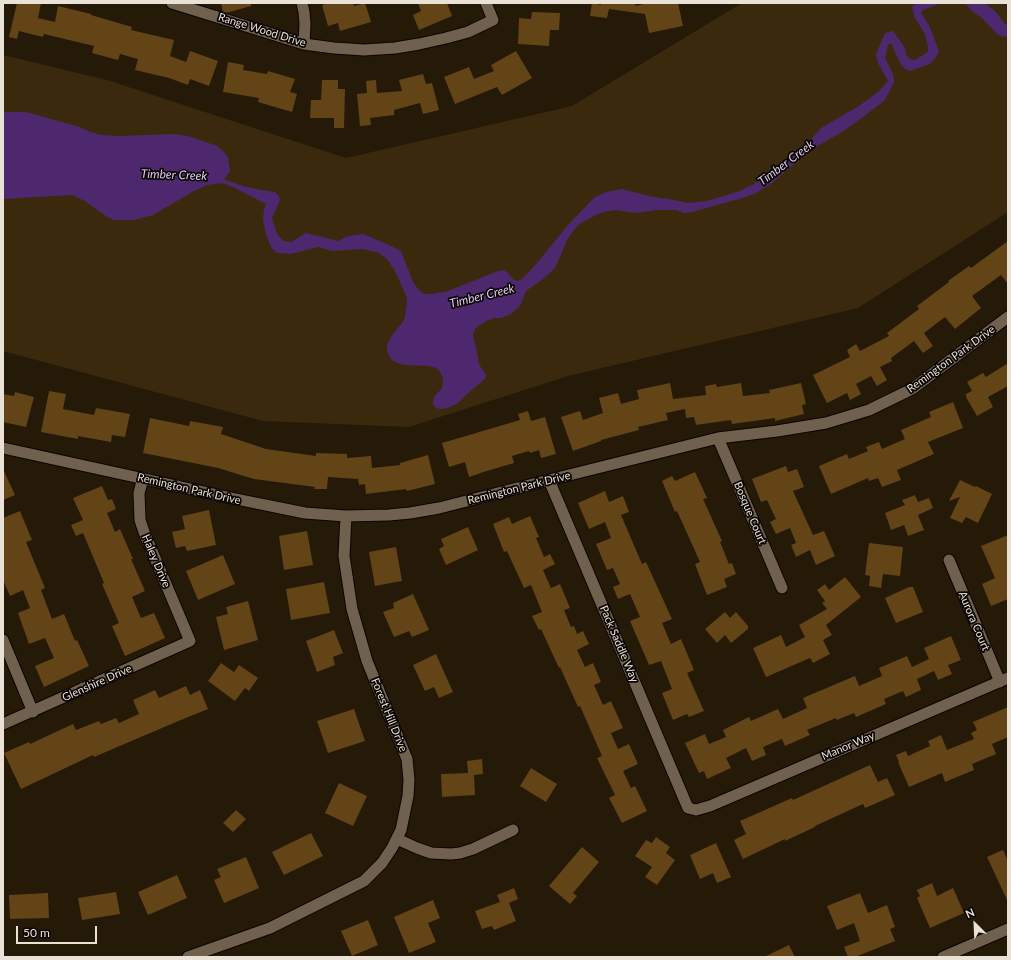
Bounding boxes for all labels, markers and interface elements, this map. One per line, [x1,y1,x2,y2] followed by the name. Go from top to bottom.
[217,10,307,50] street label: Range Wood Drive
[755,137,817,189] water label: Timber Creek
[141,167,207,183] water label: Timber Creek
[448,281,516,311] water label: Timber Creek
[904,323,998,395] street label: Remington Park Drive
[466,469,572,507] street label: Remington Park Drive
[136,471,242,507] street label: Remington Park Drive
[731,480,769,546] street label: Bosque Court
[139,532,173,590] street label: Haley Drive
[956,589,992,653] street label: Aurora Court
[597,604,641,684] street label: Pack Saddle Way
[60,662,134,704] street label: Glenshire Drive
[368,676,410,754] street label: Forest Hill Drive
[819,729,877,763] street label: Manor Way
[955,904,995,944] north arrow
[963,905,976,920] text: N
[18,918,99,944] scale bar
[23,925,50,940] text: 50 m

